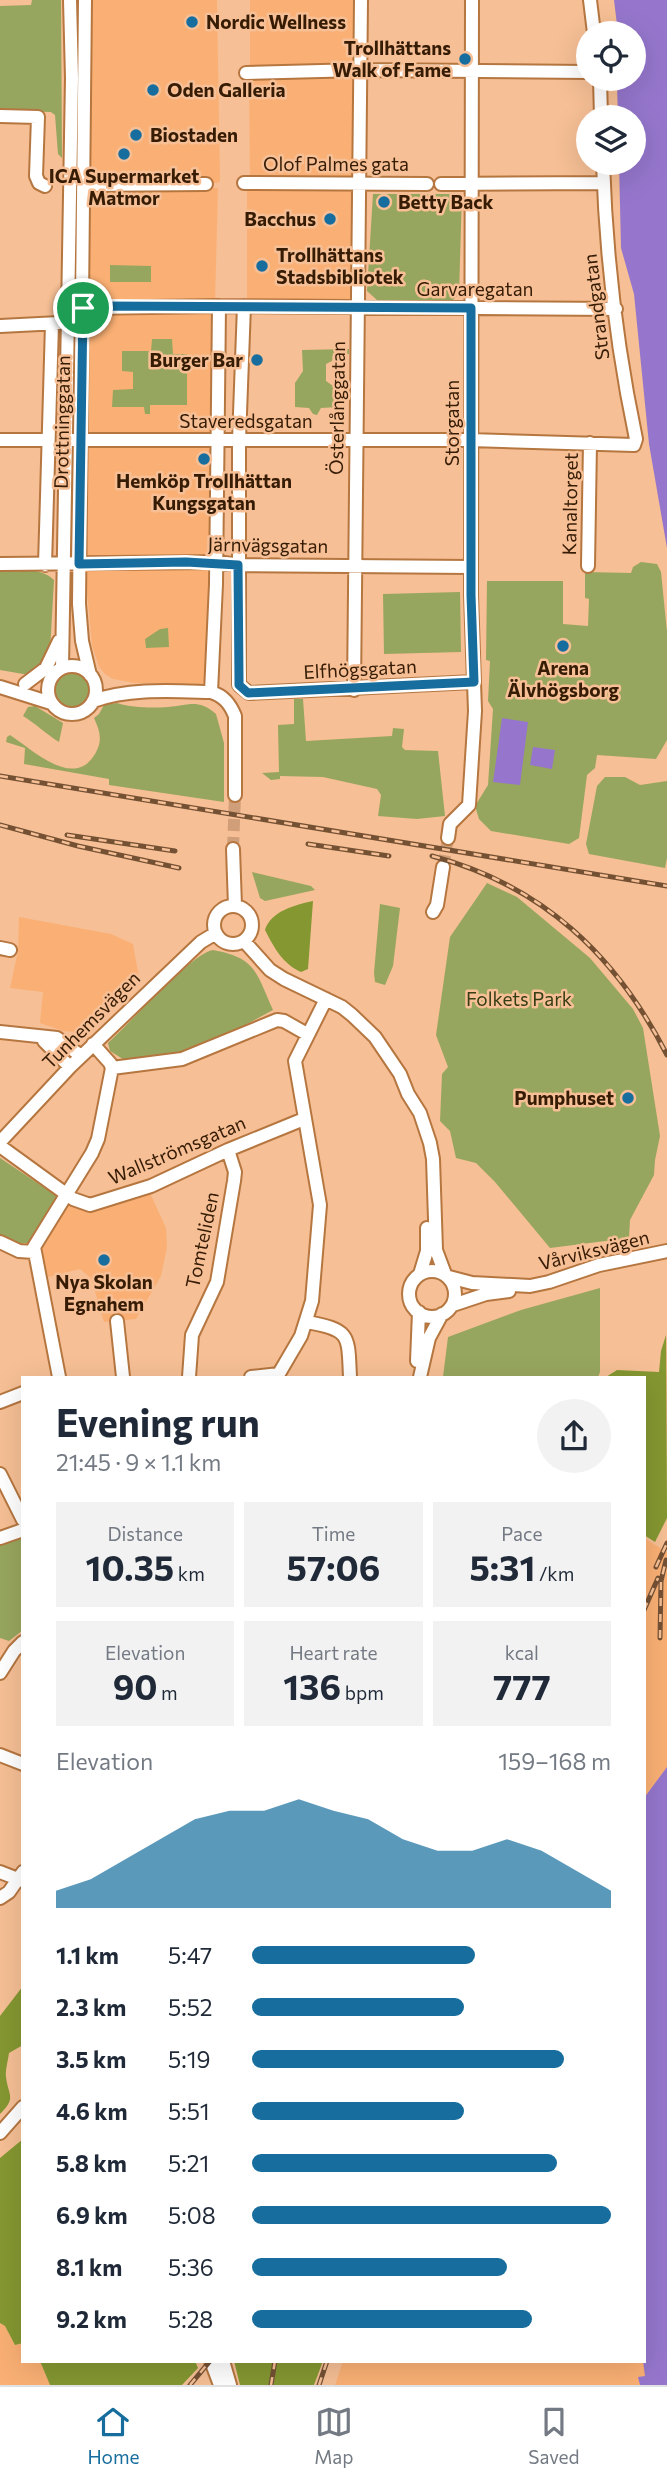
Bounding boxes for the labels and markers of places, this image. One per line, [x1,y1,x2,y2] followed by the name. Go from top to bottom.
[206,10,346,33] place label: Nordic Wellness
[184,14,200,30] marker: Nordic Wellness
[333,36,451,81] place label: Trollhättans Walk of Fame
[457,51,473,67] marker: Trollhättans Walk of Fame
[167,78,286,101] place label: Oden Galleria
[145,82,161,98] marker: Oden Galleria
[150,123,238,146] place label: Biostaden
[128,127,144,143] marker: Biostaden
[116,146,132,162] marker: ICA Supermarket Matmor
[49,164,199,209] place label: ICA Supermarket Matmor
[398,190,493,213] place label: Betty Back
[376,194,392,210] marker: Betty Back
[244,207,316,230] place label: Bacchus
[322,211,338,227] marker: Bacchus
[276,243,404,288] place label: Trollhättans Stadsbibliotek
[254,258,270,274] marker: Trollhättans Stadsbibliotek
[53,278,113,338] pin
[150,348,243,371] place label: Burger Bar
[249,352,265,368] marker: Burger Bar
[196,451,212,467] marker: Hemköp Trollhättan Kungsgatan
[116,469,292,514] place label: Hemköp Trollhättan Kungsgatan
[555,638,571,654] marker: Arena Älvhögsborg
[507,656,619,701] place label: Arena Älvhögsborg
[514,1086,614,1109] place label: Pumphuset
[620,1090,636,1106] marker: Pumphuset
[96,1252,112,1268] marker: Nya Skolan Egnahem
[55,1270,153,1315] place label: Nya Skolan Egnahem

